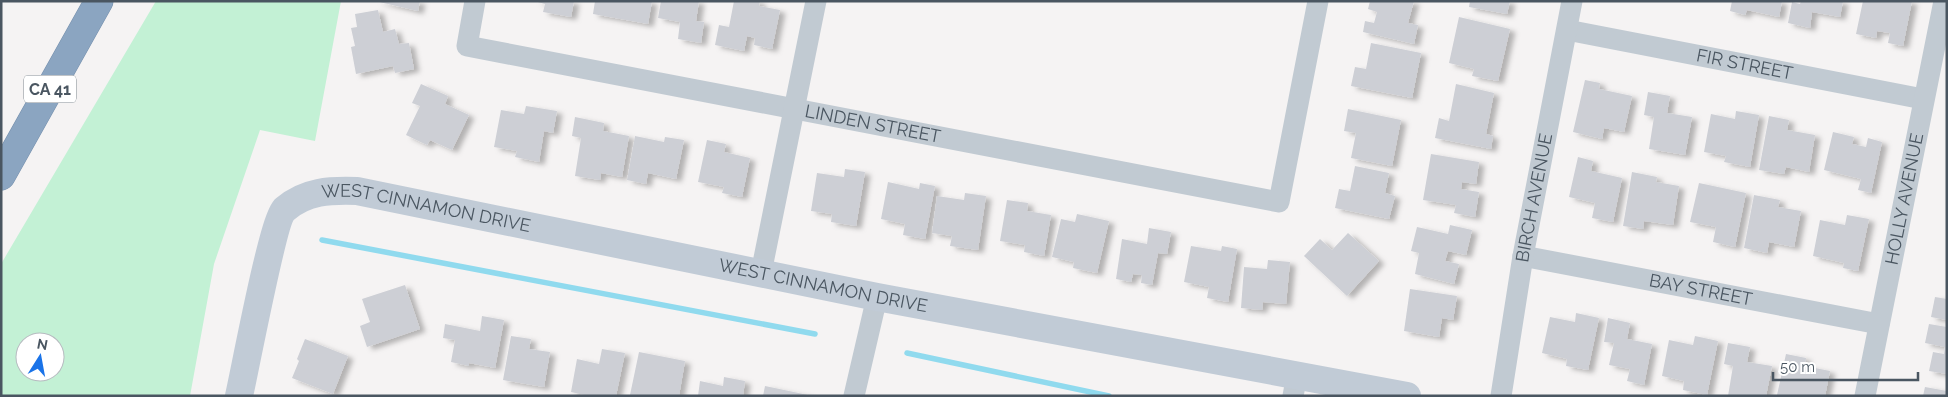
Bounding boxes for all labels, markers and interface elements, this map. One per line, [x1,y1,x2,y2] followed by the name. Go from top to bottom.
[1695,44,1795,84] street label: FIR STREET
[24,76,76,102] road number: CA 41
[803,100,943,147] street label: LINDEN STREET
[1511,131,1556,264] street label: BIRCH AVENUE
[1881,131,1927,266] street label: HOLLY AVENUE
[321,179,533,236] street label: WEST CINNAMON DRIVE
[717,254,930,316] street label: WEST CINNAMON DRIVE
[1647,269,1754,310] street label: BAY STREET
[15,332,65,382] north arrow
[36,335,49,353] text: N
[1773,350,1918,382] scale bar
[1780,358,1815,376] text: 50 m

